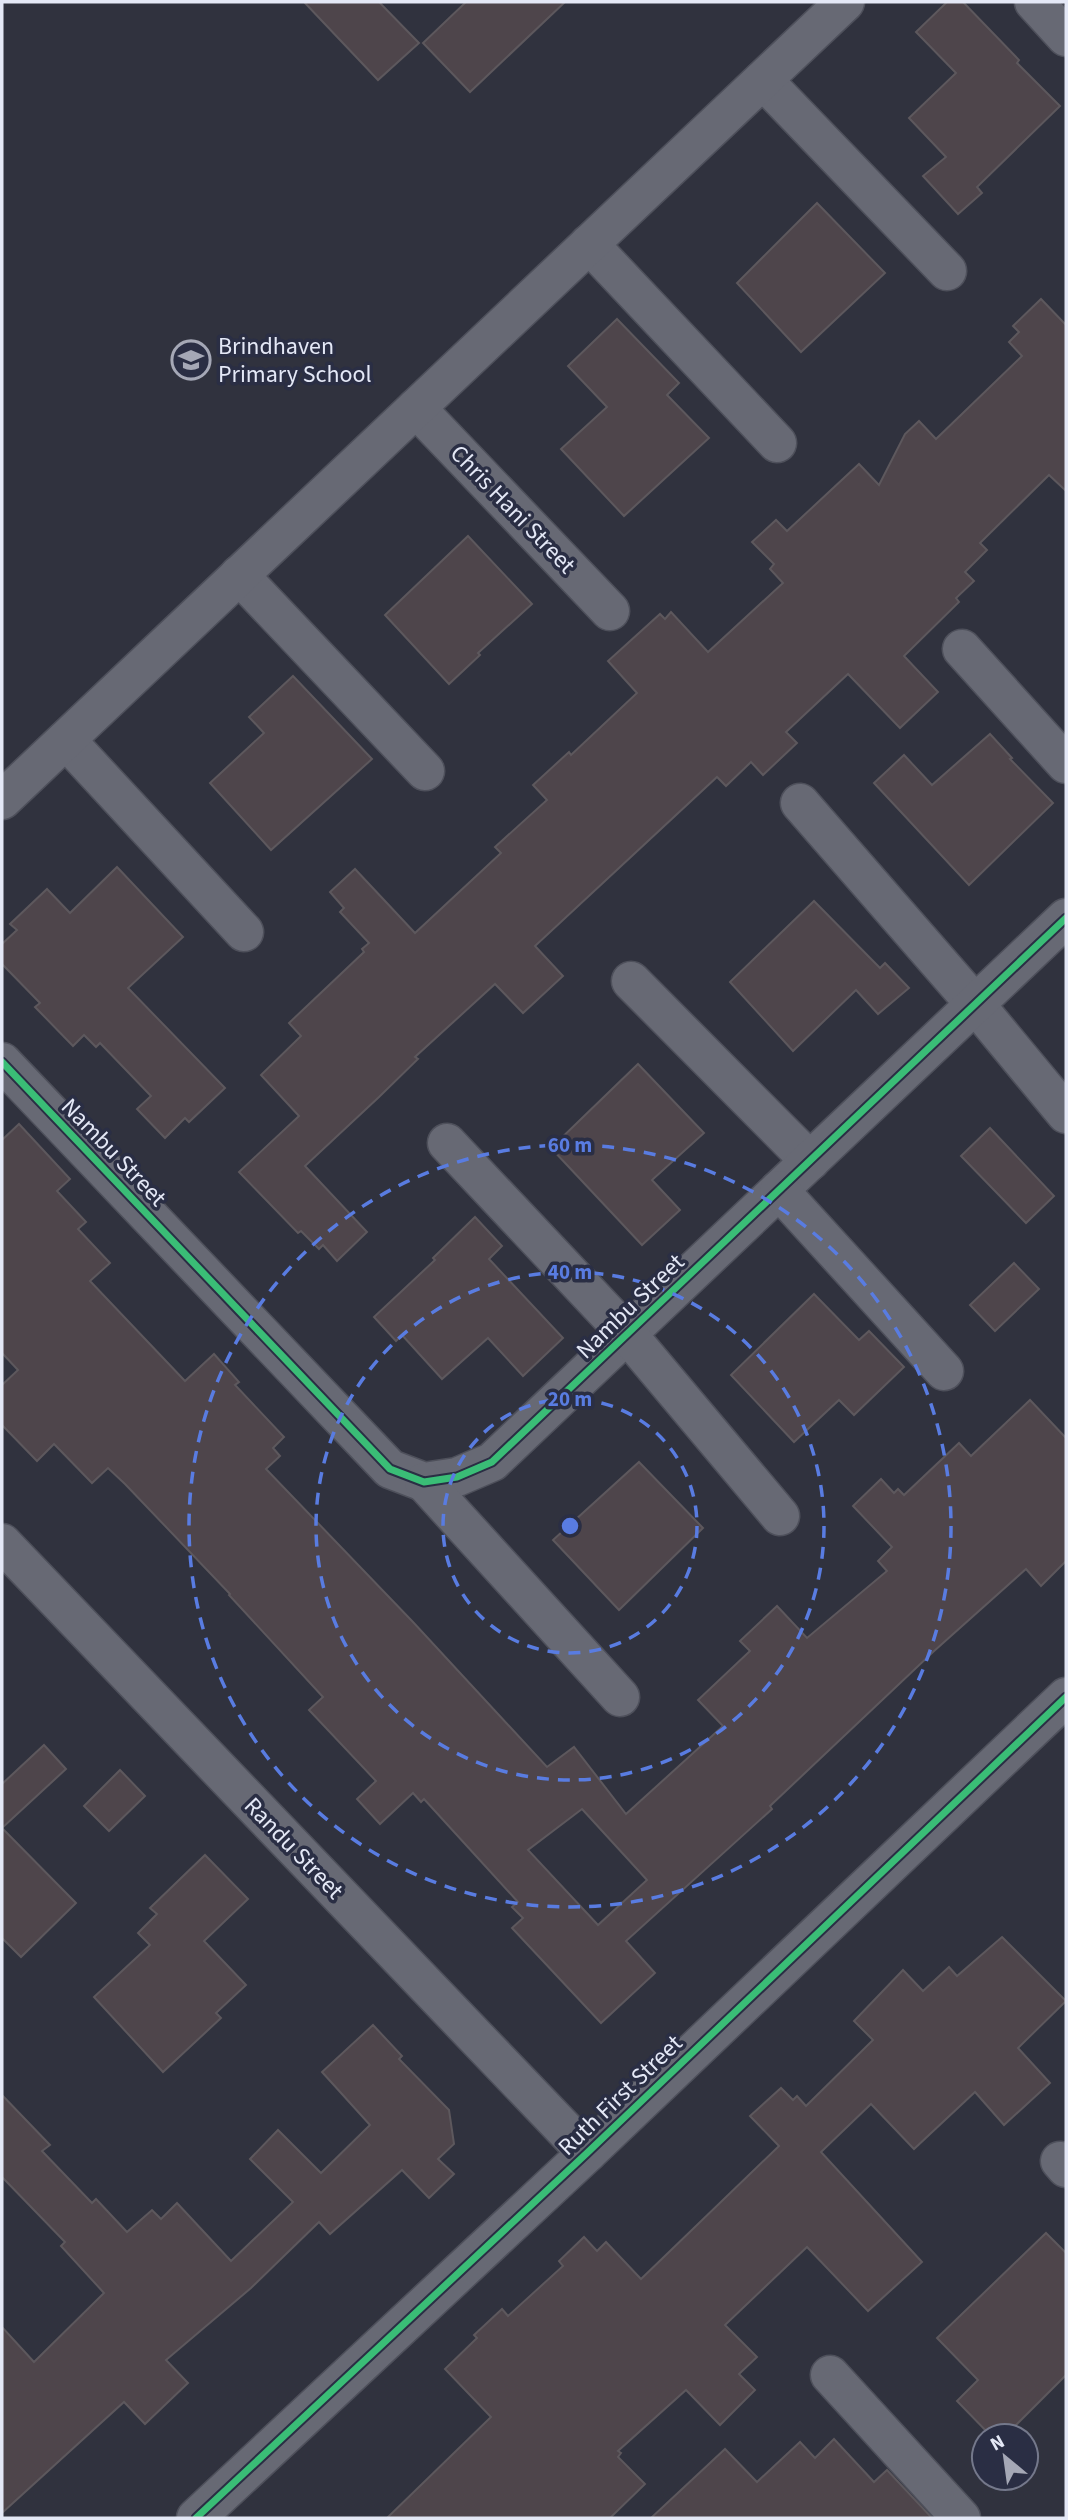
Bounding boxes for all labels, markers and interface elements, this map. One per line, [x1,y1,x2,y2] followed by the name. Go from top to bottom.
[218,329,372,392] place label: Brindhaven Primary School
[170,339,212,381] school or university icon: Brindhaven Primary School
[442,437,583,582] street label: Chris Hani Street
[53,1090,174,1214] street label: Nambu Street
[548,1130,592,1160] text: 60 m
[568,1246,692,1367] street label: Nambu Street
[548,1257,592,1287] text: 40 m
[548,1384,592,1414] text: 20 m
[558,1514,582,1538] centre of rings
[236,1789,351,1907] street label: Randu Street
[550,2027,691,2164] street label: Ruth First Street
[970,2422,1040,2492] north arrow
[985,2429,1010,2458] text: N

